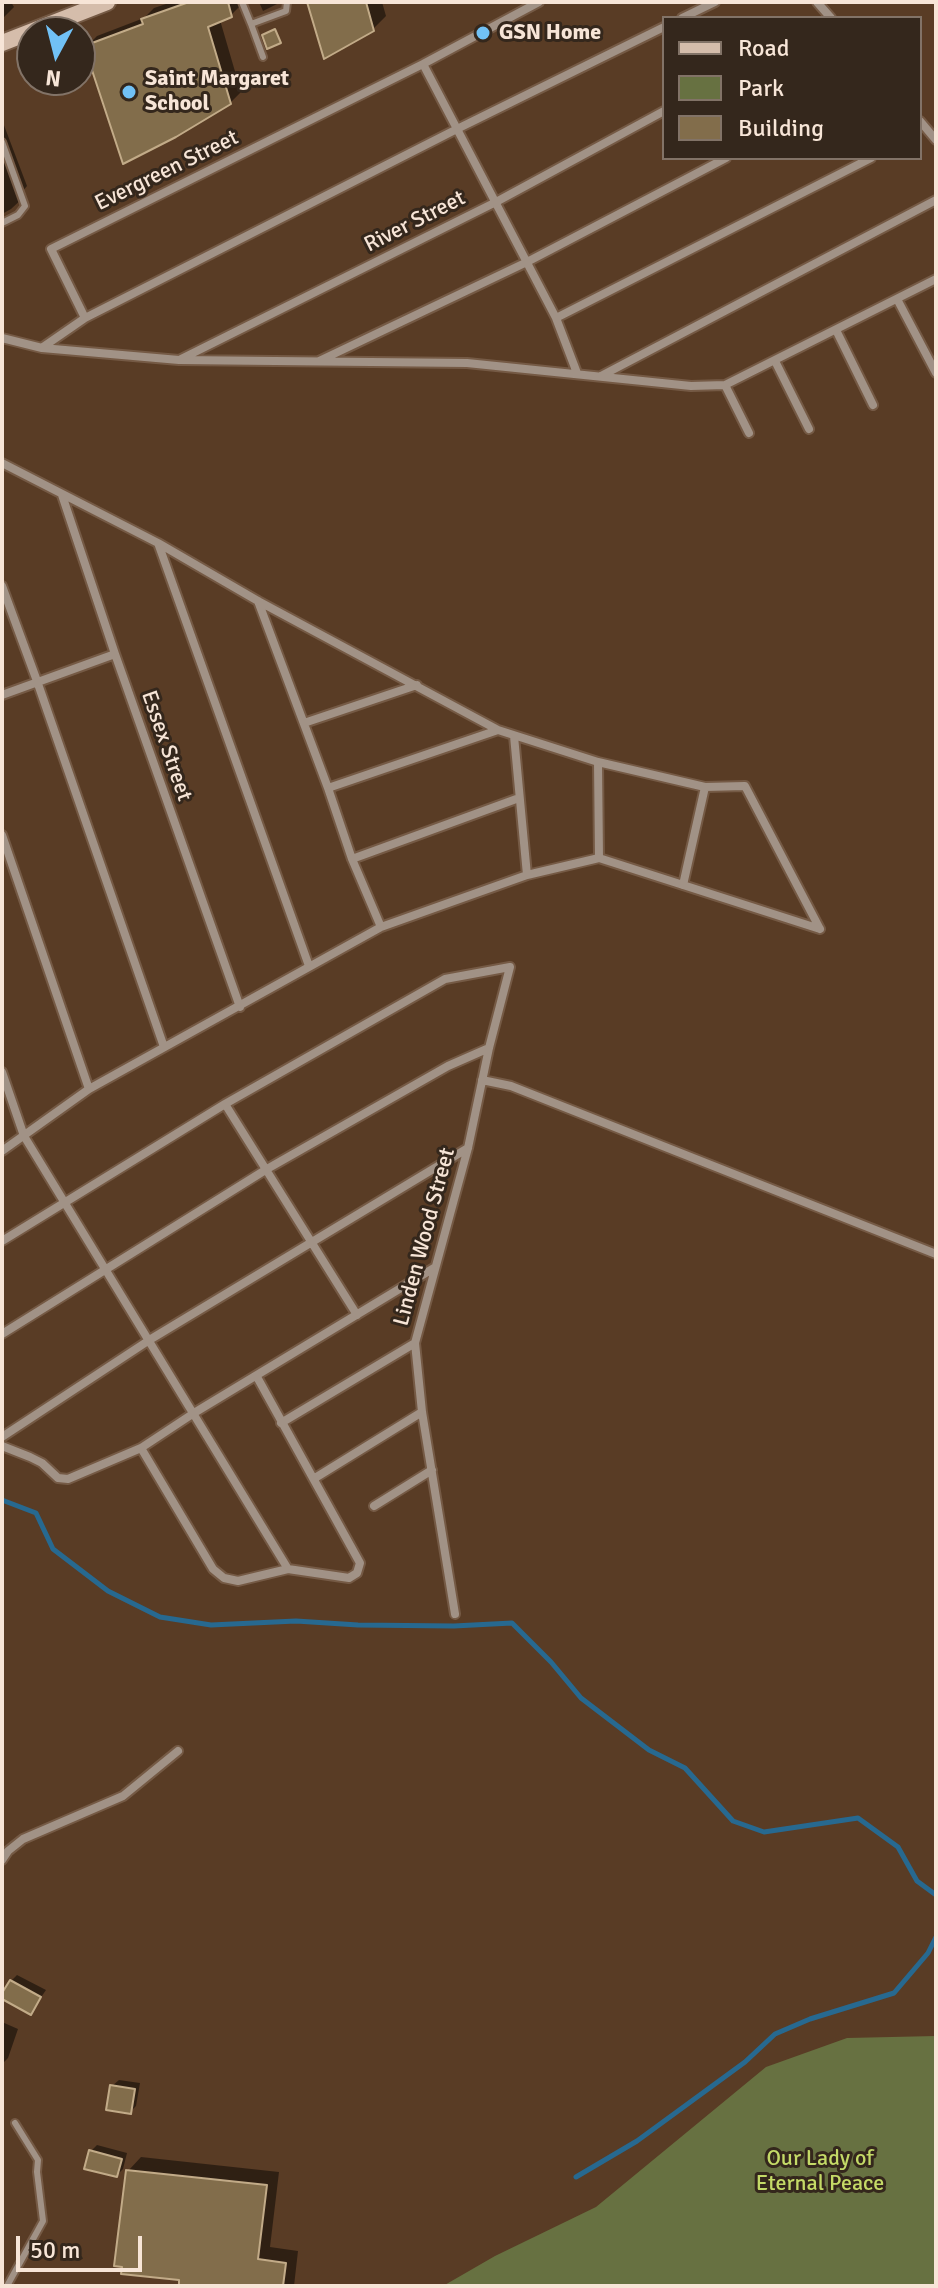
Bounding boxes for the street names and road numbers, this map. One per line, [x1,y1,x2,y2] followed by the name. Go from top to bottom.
[91,125,243,217] street label: Evergreen Street
[360,185,470,259] street label: River Street
[135,687,197,805] street label: Essex Street
[389,1145,461,1329] street label: Linden Wood Street

